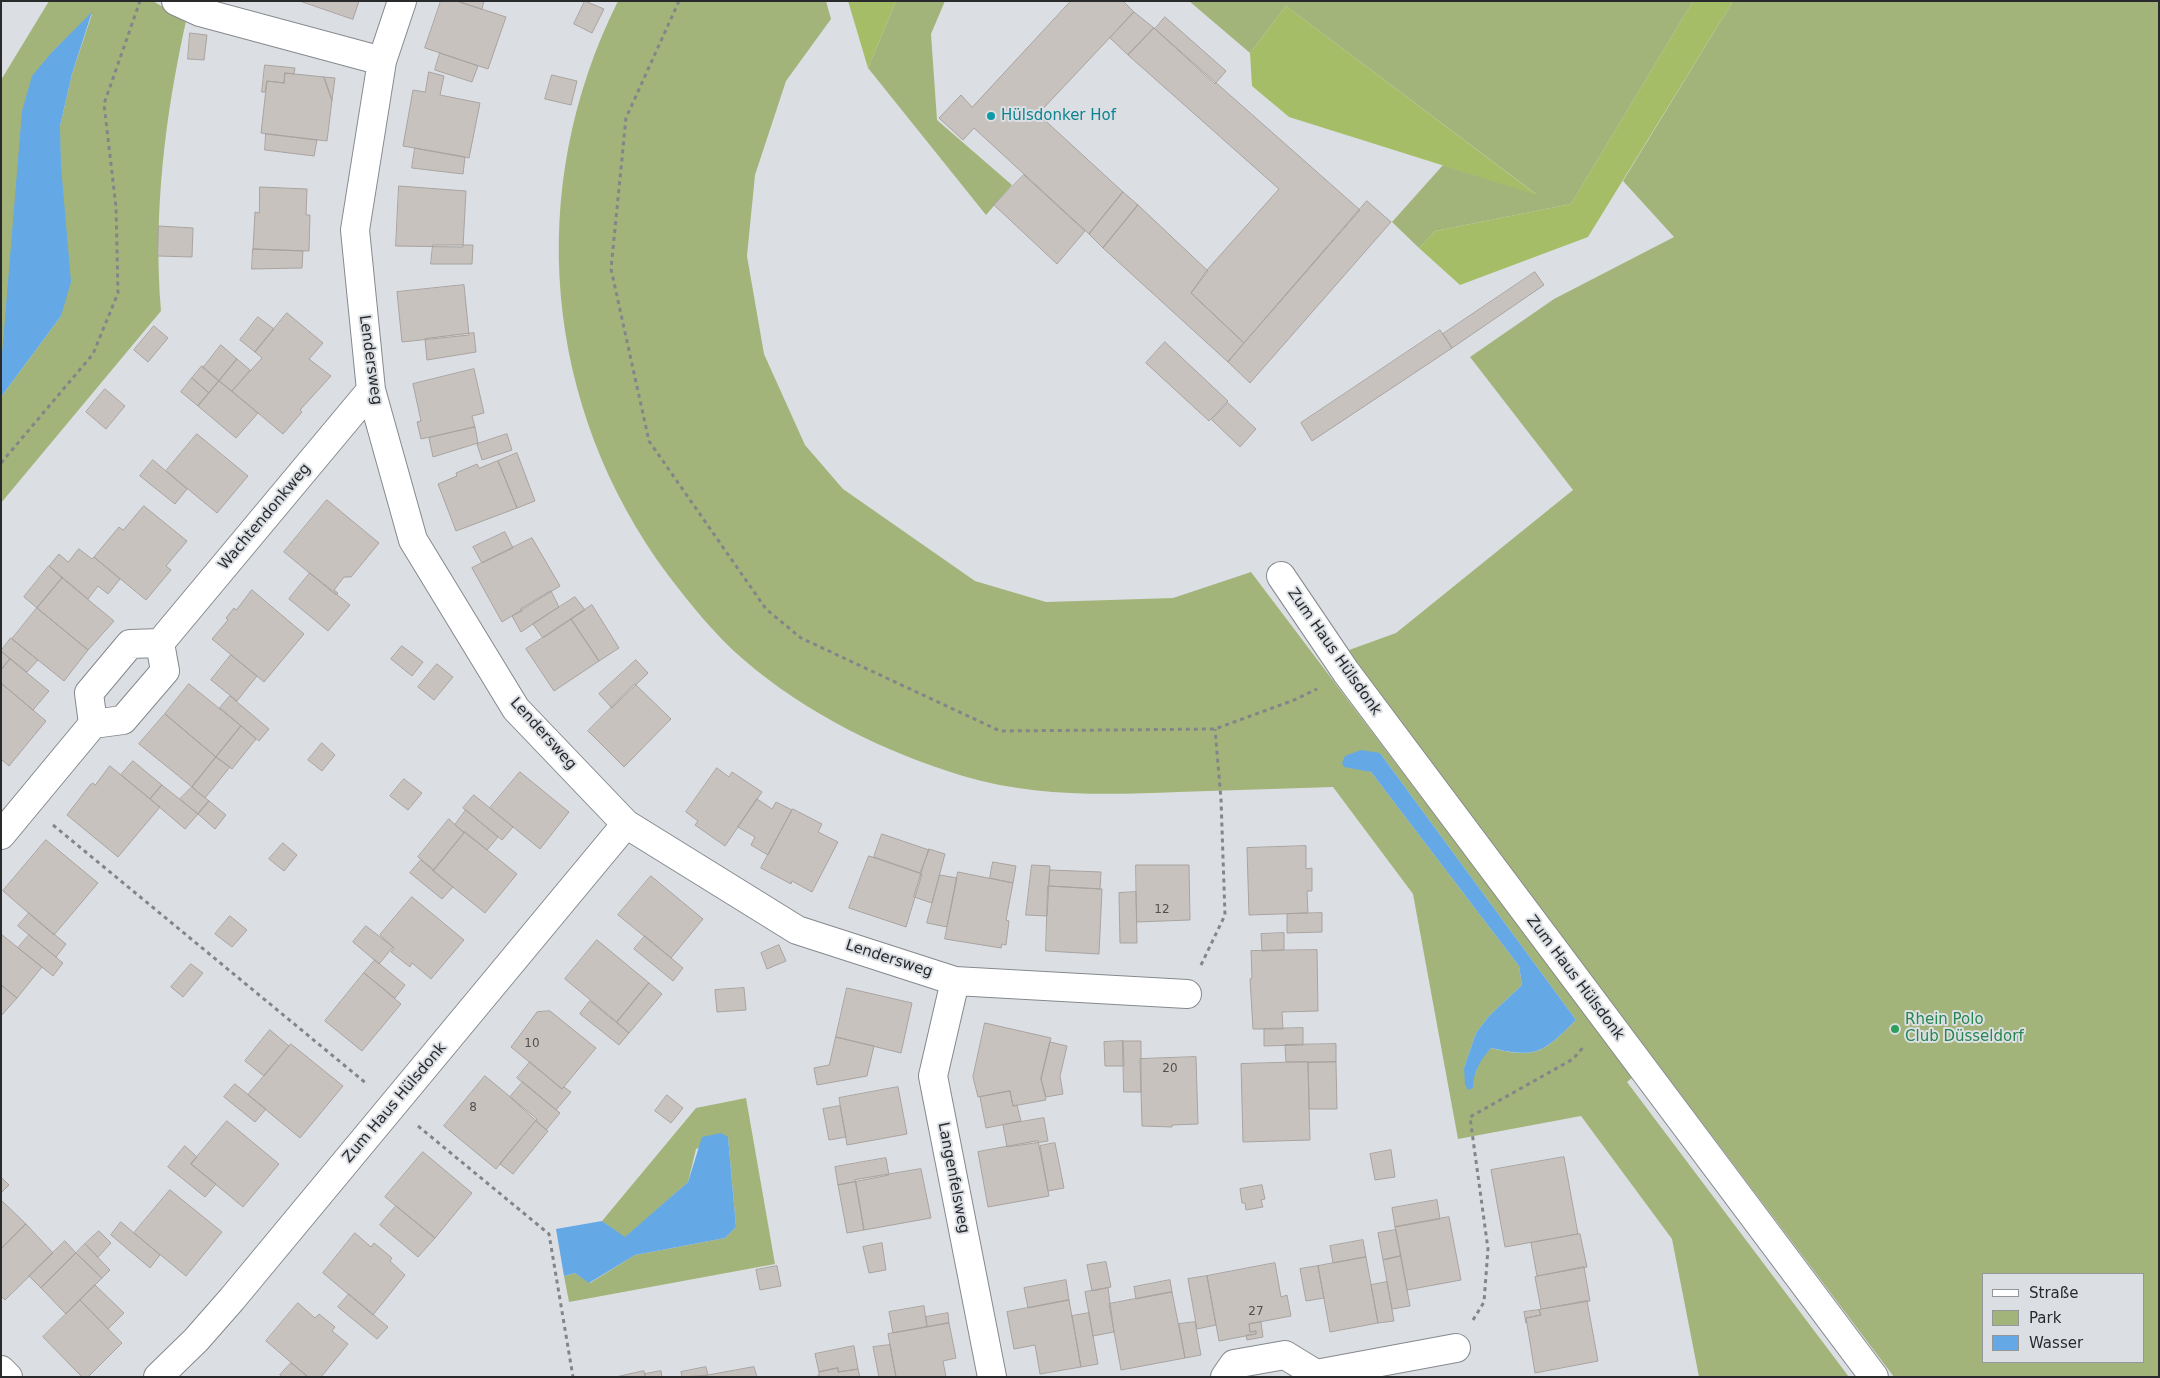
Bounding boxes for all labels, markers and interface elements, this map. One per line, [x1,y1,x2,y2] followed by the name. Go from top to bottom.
[1001,107,1116,125] place label: Hülsdonker Hof
[985,110,997,122] marker: Hülsdonker Hof
[355,314,385,406] street label: Lendersweg
[215,460,315,574] street label: Wachtendonkweg
[1283,585,1385,719] street label: Zum Haus Hülsdonk
[506,694,580,774] street label: Lendersweg
[1154,903,1170,917] house number: 12
[1522,912,1628,1044] street label: Zum Haus Hülsdonk
[843,936,935,982] street label: Lendersweg
[1905,1011,2024,1046] place label: Rhein Polo Club Düsseldorf
[1889,1023,1901,1035] marker: Rhein Polo Club Düsseldorf
[524,1037,540,1051] house number: 10
[339,1039,451,1167] street label: Zum Haus Hülsdonk
[1162,1062,1178,1076] house number: 20
[469,1101,477,1115] house number: 8
[933,1121,973,1235] street label: Langenfelsweg
[1982,1273,2145,1363] legend
[2029,1284,2078,1302] text: Straße
[1248,1305,1264,1319] house number: 27
[2029,1309,2061,1327] text: Park
[2029,1334,2083,1352] text: Wasser

